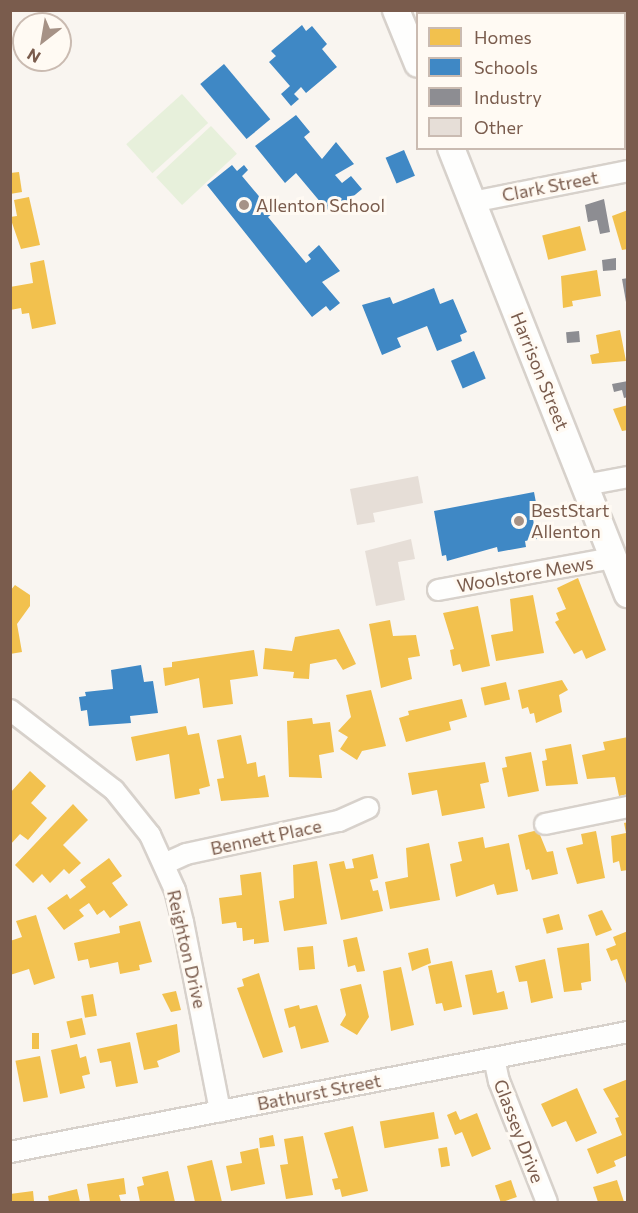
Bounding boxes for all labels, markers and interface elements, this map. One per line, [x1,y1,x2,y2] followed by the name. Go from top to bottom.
[12,12,72,72] north arrow
[416,12,626,150] legend
[474,26,532,48] text: Homes
[23,45,44,67] text: N
[474,56,538,78] text: Schools
[474,86,542,108] text: Industry
[474,116,523,138] text: Other
[500,166,600,206] street label: Clark Street
[256,194,385,216] place label: Allenton School
[237,198,251,212] marker: Allenton School
[506,309,574,433] street label: Harrison Street
[531,500,609,542] place label: BestStart Allenton
[512,514,526,528] marker: BestStart Allenton
[455,551,595,597] street label: Woolstore Mews
[208,815,324,859] street label: Bennett Place
[163,888,211,1010] street label: Reighton Drive
[255,1069,383,1115] street label: Bathurst Street
[489,1076,549,1186] street label: Glassey Drive

